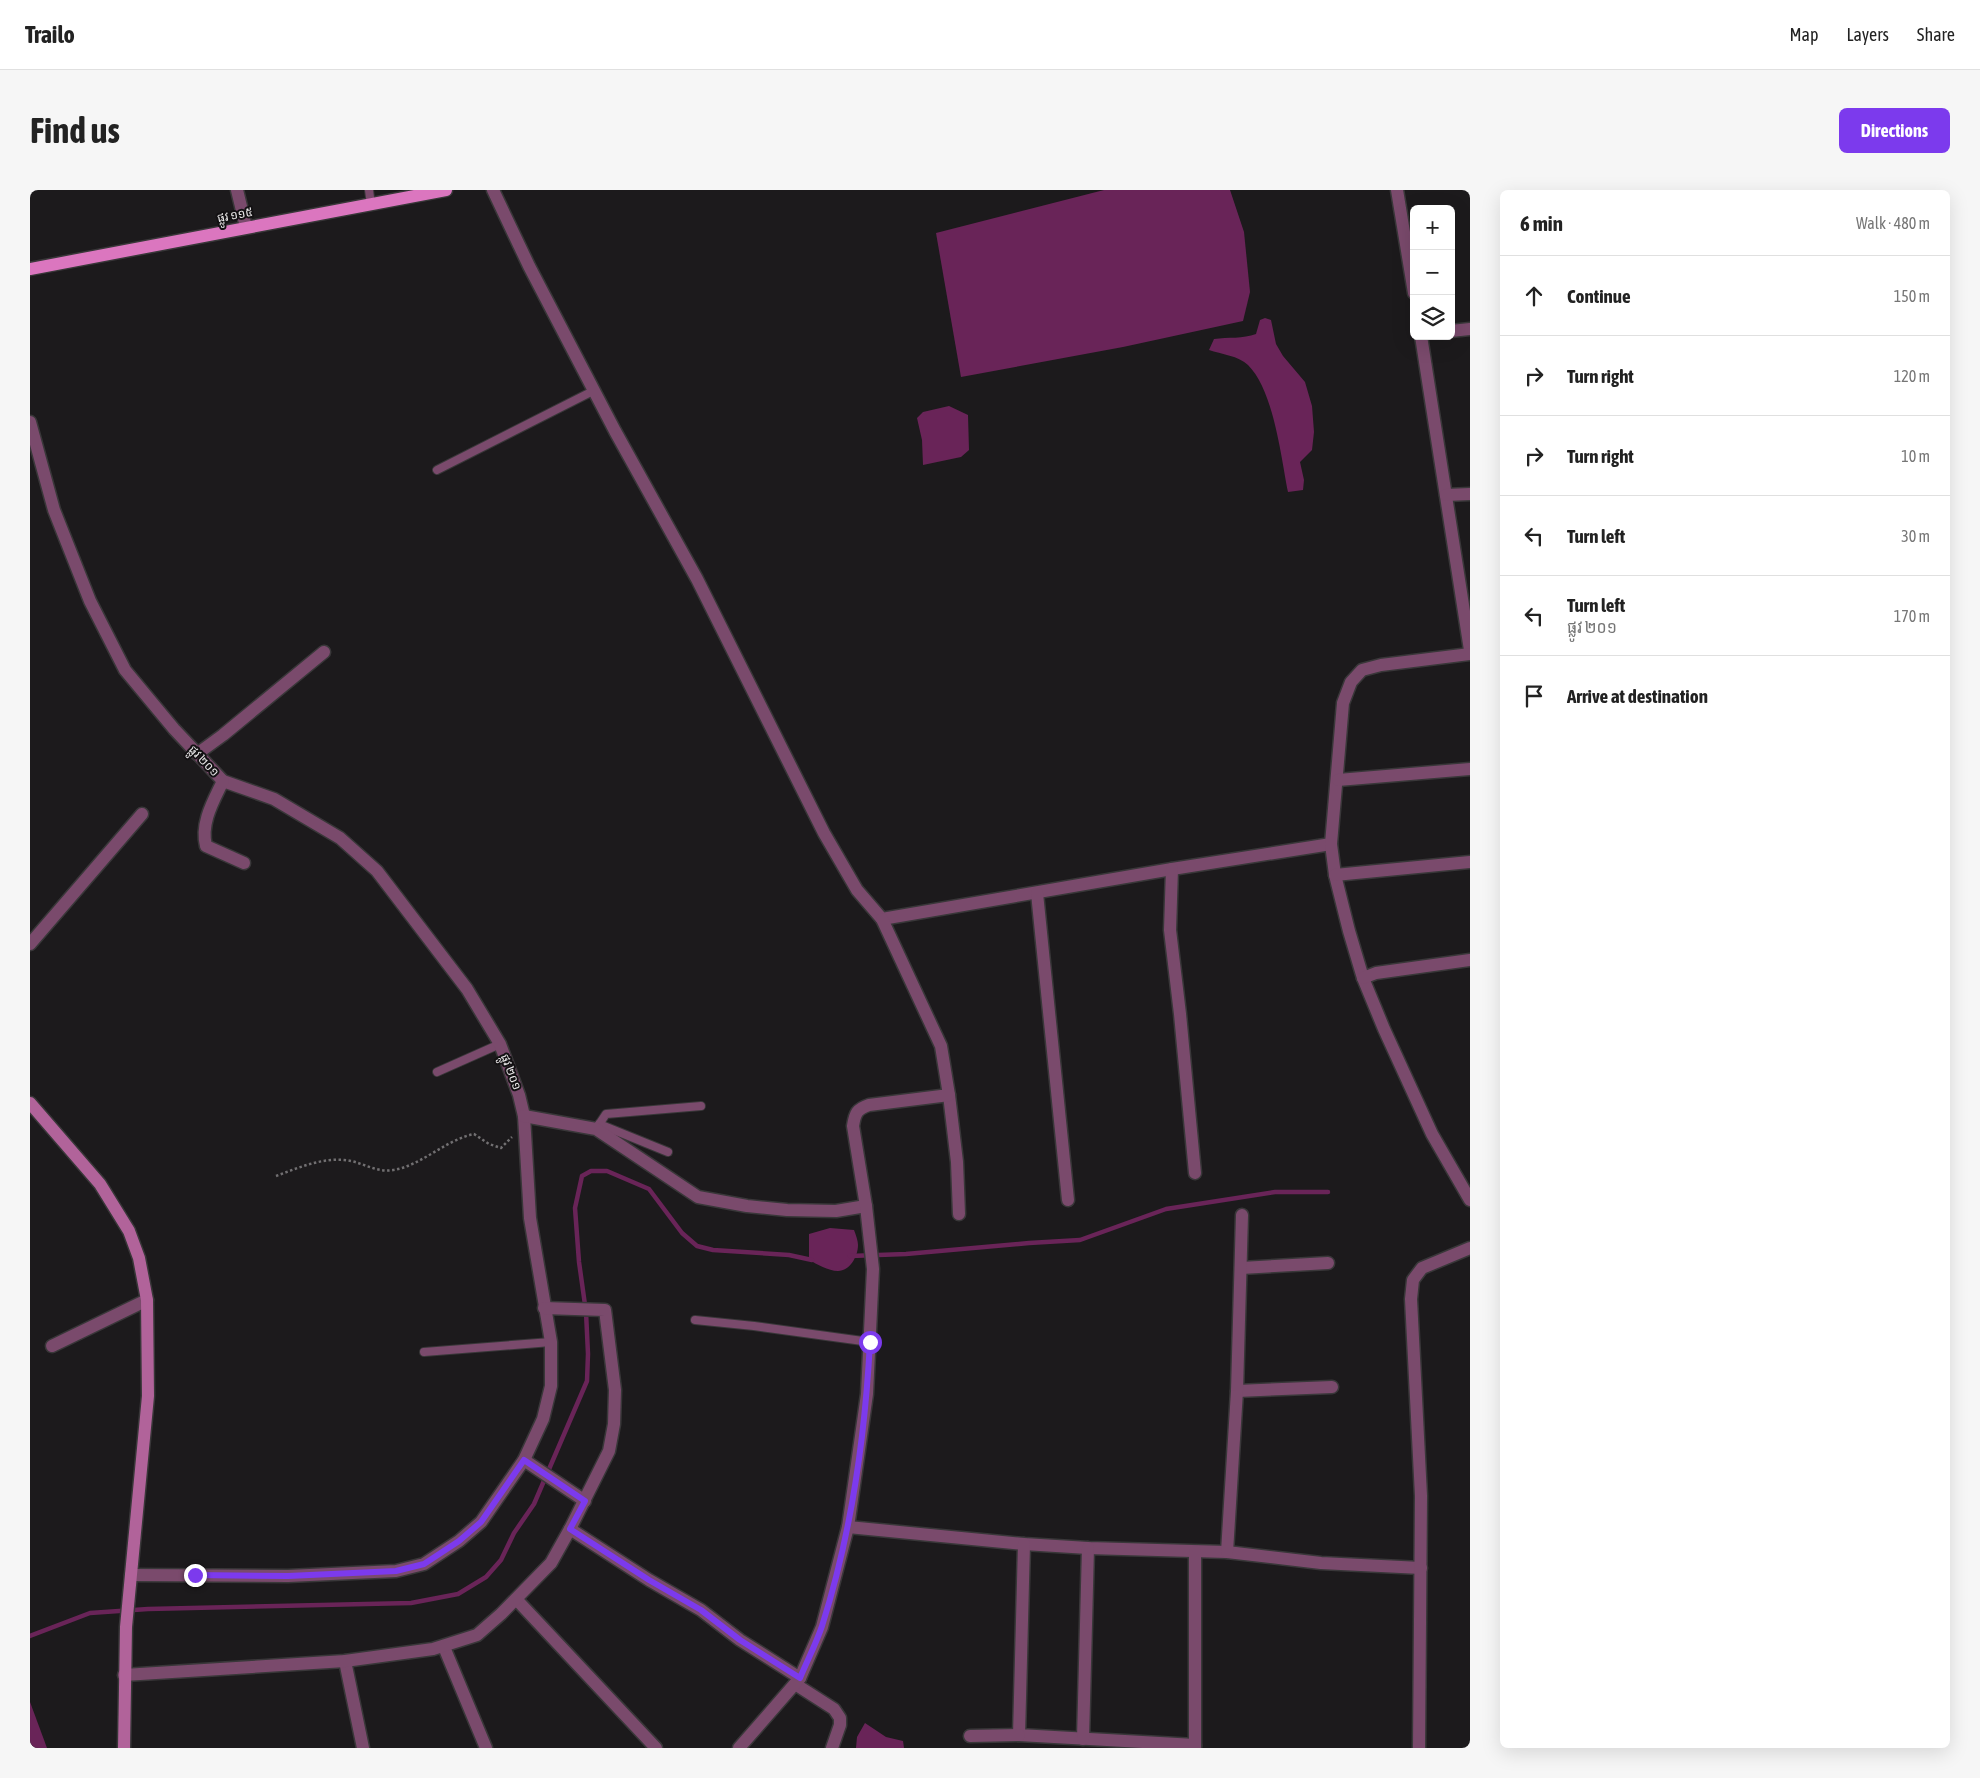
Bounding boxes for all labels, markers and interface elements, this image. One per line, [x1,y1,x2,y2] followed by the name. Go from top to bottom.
[25,21,75,48] text: Trailo
[1789,24,1818,45] text: Map
[1846,24,1889,45] text: Layers
[1917,24,1955,45] text: Share
[1839,108,1950,153] button: Directions
[30,110,120,150] text: Find us
[216,205,255,229] street label: ផ្លូវ ១១៥
[1410,205,1455,340] map controls
[1410,205,1455,250] button: +
[1520,211,1563,235] text: 6 min
[1856,214,1930,232] text: Walk · 480 m
[1410,250,1455,295] button: −
[1520,282,1548,310] icon: ahead
[1567,285,1631,307] text: Continue
[1894,287,1930,305] text: 150 m
[1410,295,1455,340] button: layers
[1520,362,1548,390] icon: right
[1567,365,1634,387] text: Turn right
[1894,367,1930,385] text: 120 m
[1520,442,1548,470] icon: right
[1567,445,1634,467] text: Turn right
[1901,447,1930,465] text: 10 m
[1520,522,1548,550] icon: left
[1567,525,1625,547] text: Turn left
[1901,527,1930,545] text: 30 m
[1567,594,1625,616] text: Turn left
[1520,602,1548,630] icon: left
[1894,607,1930,625] text: 170 m
[1567,618,1617,636] text: ផ្លូវ ២០១
[1520,682,1548,710] icon: arrive
[1567,685,1708,707] text: Arrive at destination
[183,743,222,782] street label: ផ្លូវ ២០១
[494,1052,524,1093] street label: ផ្លូវ ២០១
[859,1331,882,1354] route start
[184,1564,207,1587] route end

